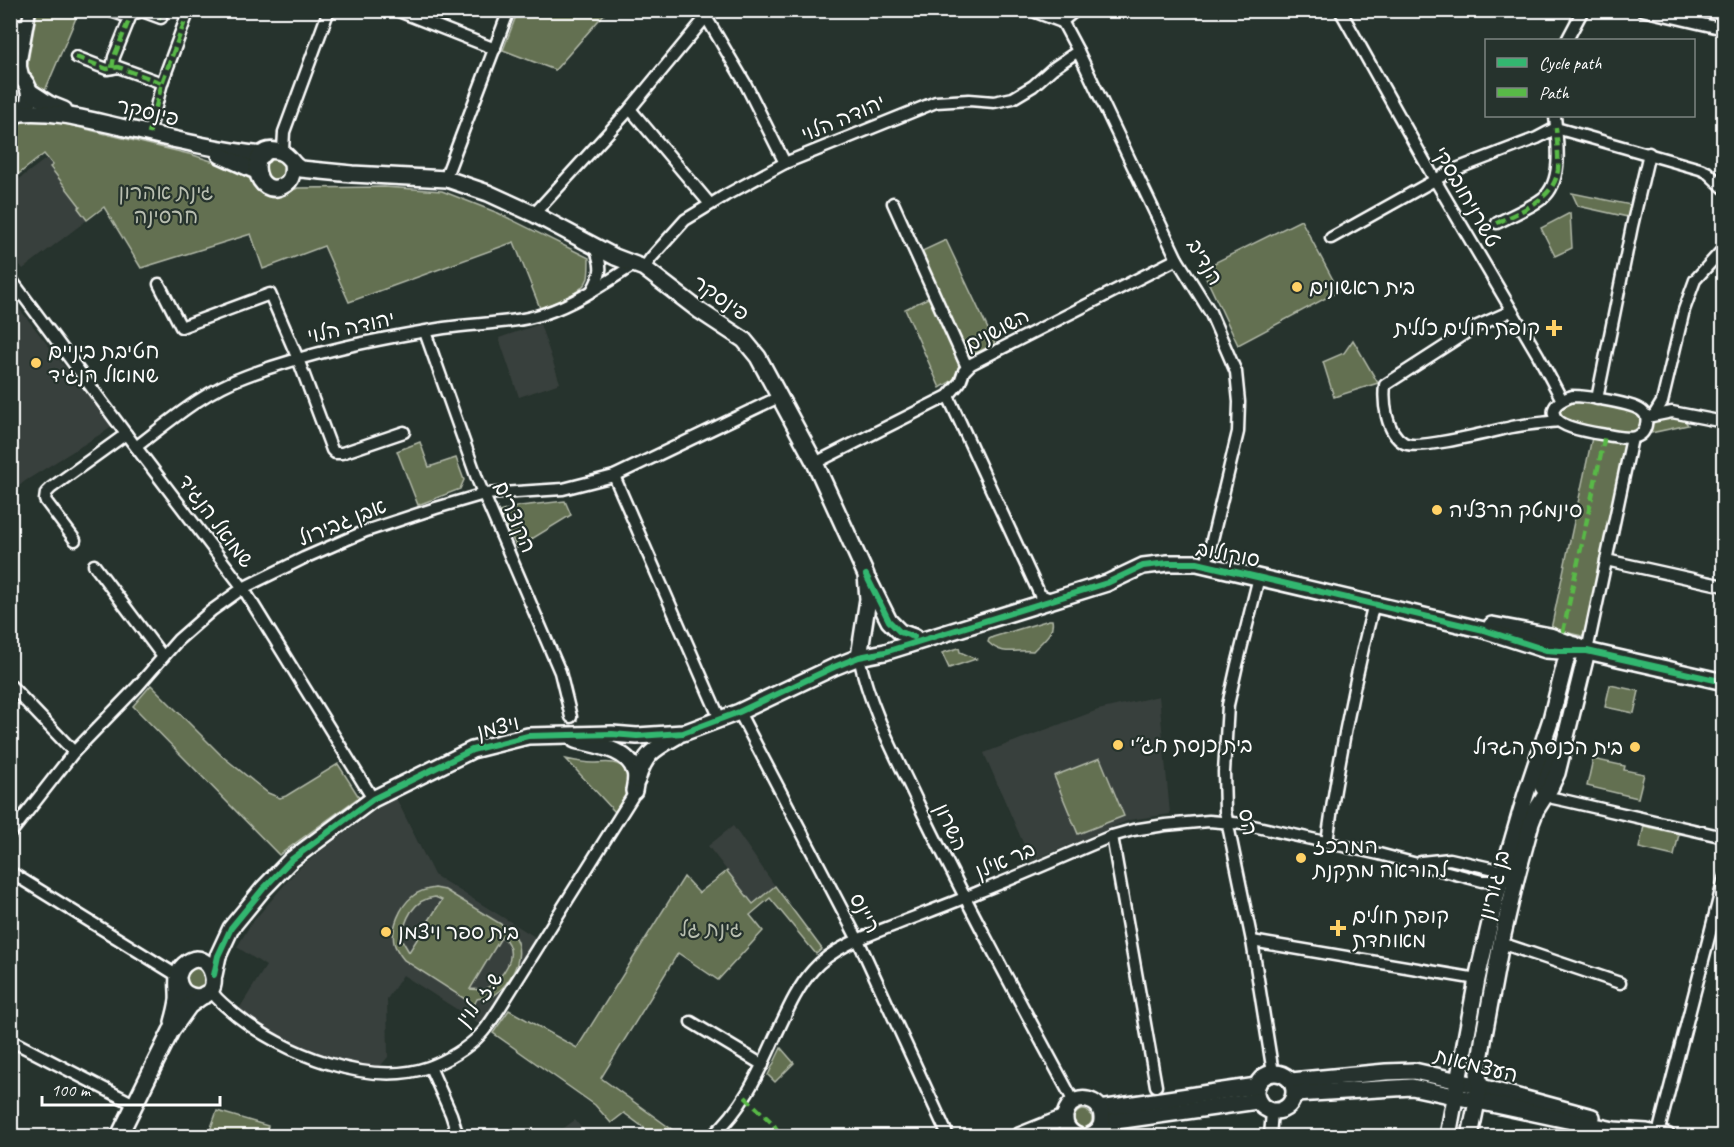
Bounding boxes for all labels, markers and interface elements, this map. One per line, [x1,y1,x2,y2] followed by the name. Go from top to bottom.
[1485,39,1695,117] legend
[1539,52,1602,74] text: Cycle path
[1539,82,1569,104] text: Path
[797,89,889,147] street label: יהודה הלוי
[114,92,182,132] street label: פינסקר
[1428,142,1506,252] street label: טשרניחובסקי
[119,179,214,229] park label: גינת אהרון חרסינה
[1181,234,1229,290] street label: הנדיב
[688,269,754,327] street label: פינסקר
[1309,274,1415,300] place label: בית ראשונים
[1290,280,1304,294] marker: בית ראשונים
[960,302,1034,358] street label: השושנים
[305,305,397,349] street label: יהודה הלוי
[1393,315,1540,341] place label: קופת חולים כללית
[1545,319,1563,337] marker: קופת חולים כללית
[48,338,160,388] place label: חטיבת ביניים שמואל הנגיד
[29,356,43,370] marker: חטיבת ביניים שמואל הנגיד
[172,469,260,573] street label: שמואל הנגיד
[488,477,542,557] street label: הקוצרים
[294,493,390,551] street label: אבן גבירול
[1449,497,1583,523] place label: סינמטק הרצליה
[1430,503,1444,517] marker: סינמטק הרצליה
[1194,535,1262,573] street label: סוקולוב
[474,710,522,744] street label: ויצמן
[1130,732,1253,758] place label: בית כנסת חג״י
[1473,734,1623,760] place label: בית הכנסת הגדול
[1111,738,1125,752] marker: בית כנסת חג״י
[1628,740,1642,754] marker: בית הכנסת הגדול
[929,799,973,855] street label: השרון
[1233,807,1263,837] street label: הס
[1311,833,1449,883] place label: המרכז להוראה מתקנת
[971,836,1039,884] street label: בר אילן
[1473,847,1515,923] street label: בן גוריון
[1294,851,1308,865] marker: המרכז להוראה מתקנת
[844,888,886,938] street label: ריינס
[1352,903,1449,953] place label: קופת חולים מאוחדת
[680,916,742,942] park label: גינת גל
[398,919,519,945] place label: בית ספר ויצמן
[1329,919,1347,937] marker: קופת חולים מאוחדת
[379,925,393,939] marker: בית ספר ויצמן
[450,966,508,1032] street label: ש.ז. לוין
[1430,1042,1521,1088] street label: העצמאות
[42,1069,220,1107] scale bar
[51,1079,92,1101] text: 100 m

